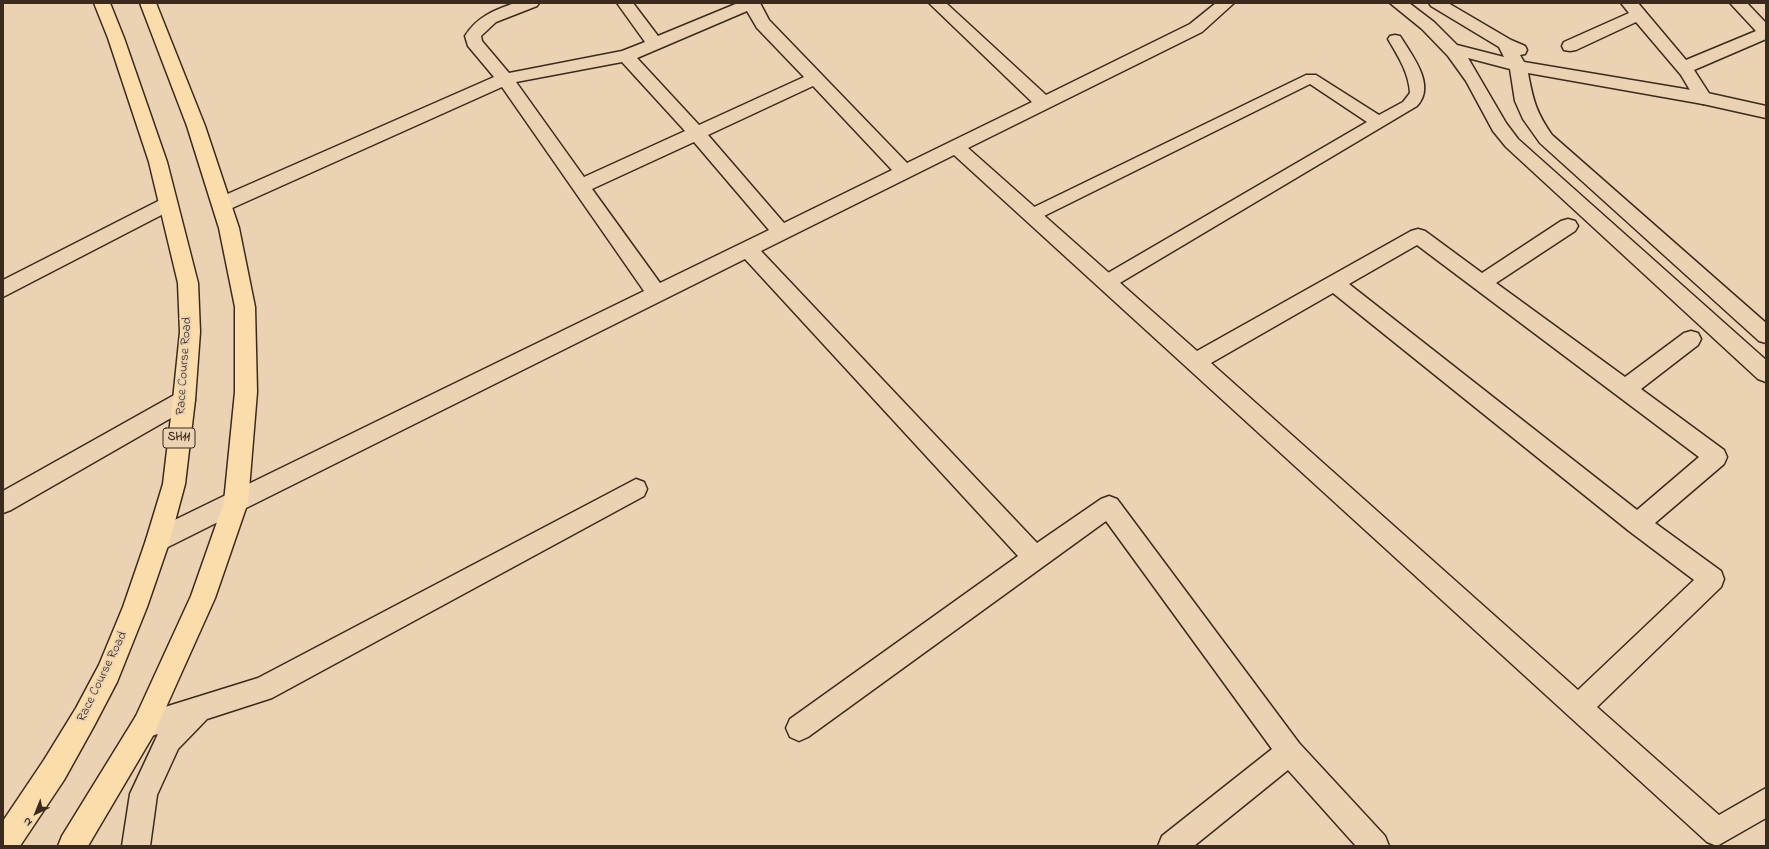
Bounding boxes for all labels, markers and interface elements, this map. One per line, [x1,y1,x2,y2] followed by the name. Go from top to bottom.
[174,316,196,416] street label: Race Course Road
[163,428,195,448] road number: SH11
[74,629,132,725] street label: Race Course Road
[16,793,56,833] north arrow
[20,813,36,830] text: N

